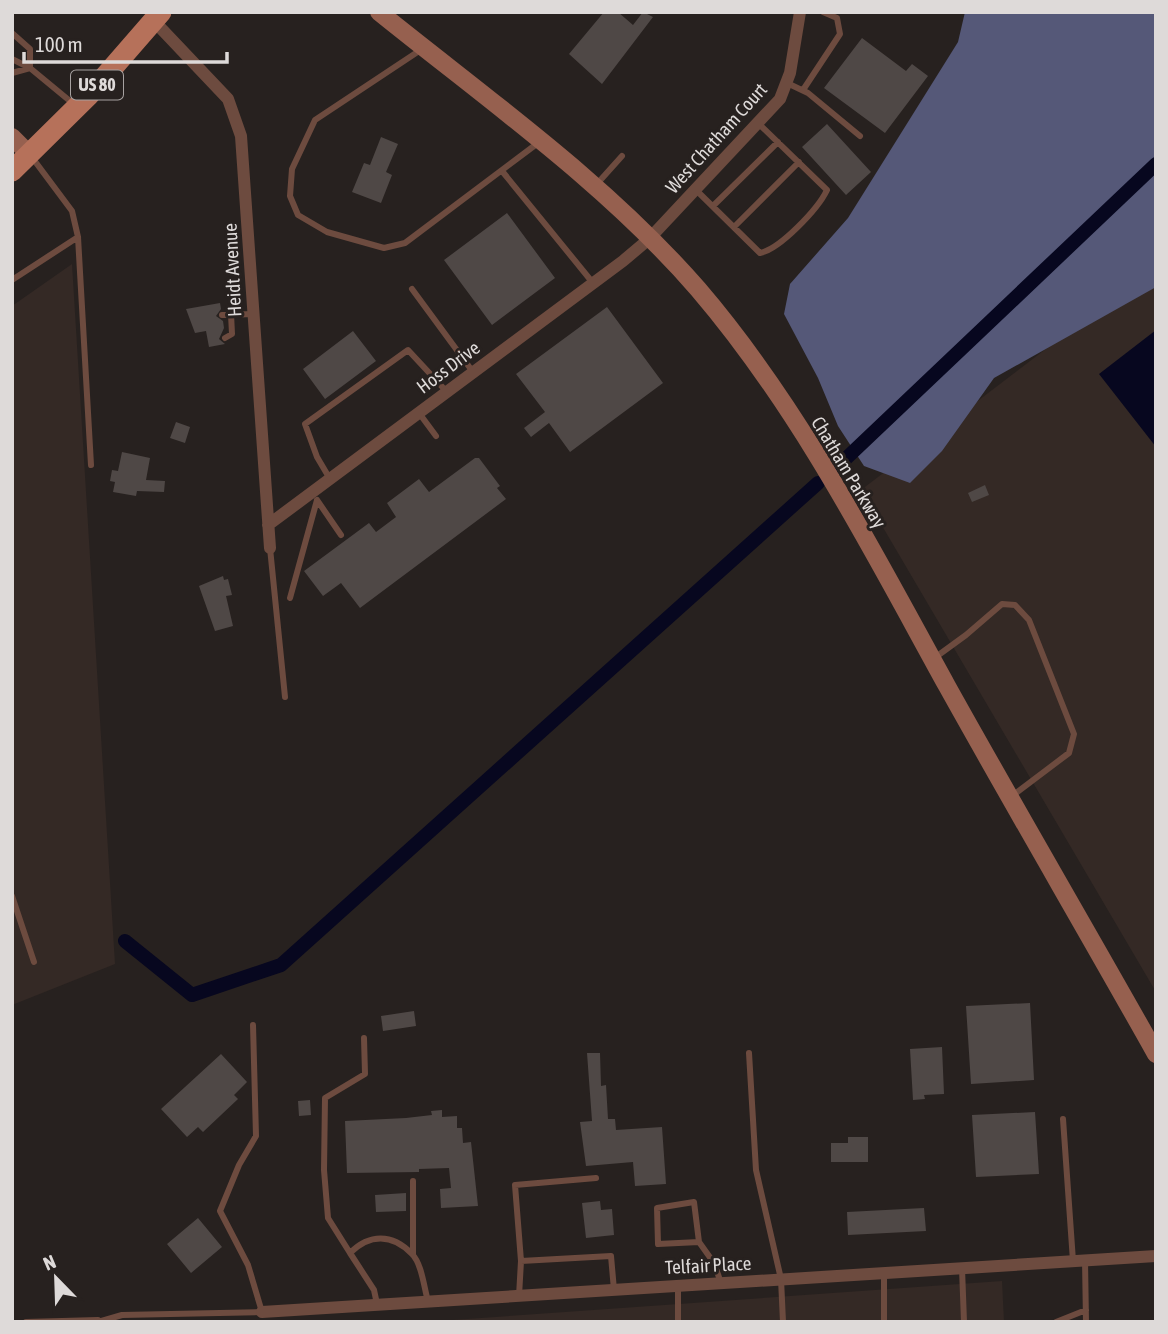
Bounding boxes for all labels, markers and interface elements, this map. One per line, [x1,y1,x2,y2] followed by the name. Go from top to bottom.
[24,21,228,65] scale bar
[35,32,83,56] text: 100 m
[71,70,123,100] road number: US 80
[661,78,771,198] street label: West Chatham Court
[219,223,245,317] street label: Heidt Avenue
[412,336,484,398] street label: Hoss Drive
[807,412,891,532] street label: Chatham Parkway
[21,1243,91,1313] north arrow
[40,1250,59,1275] text: N
[664,1252,752,1278] street label: Telfair Place

